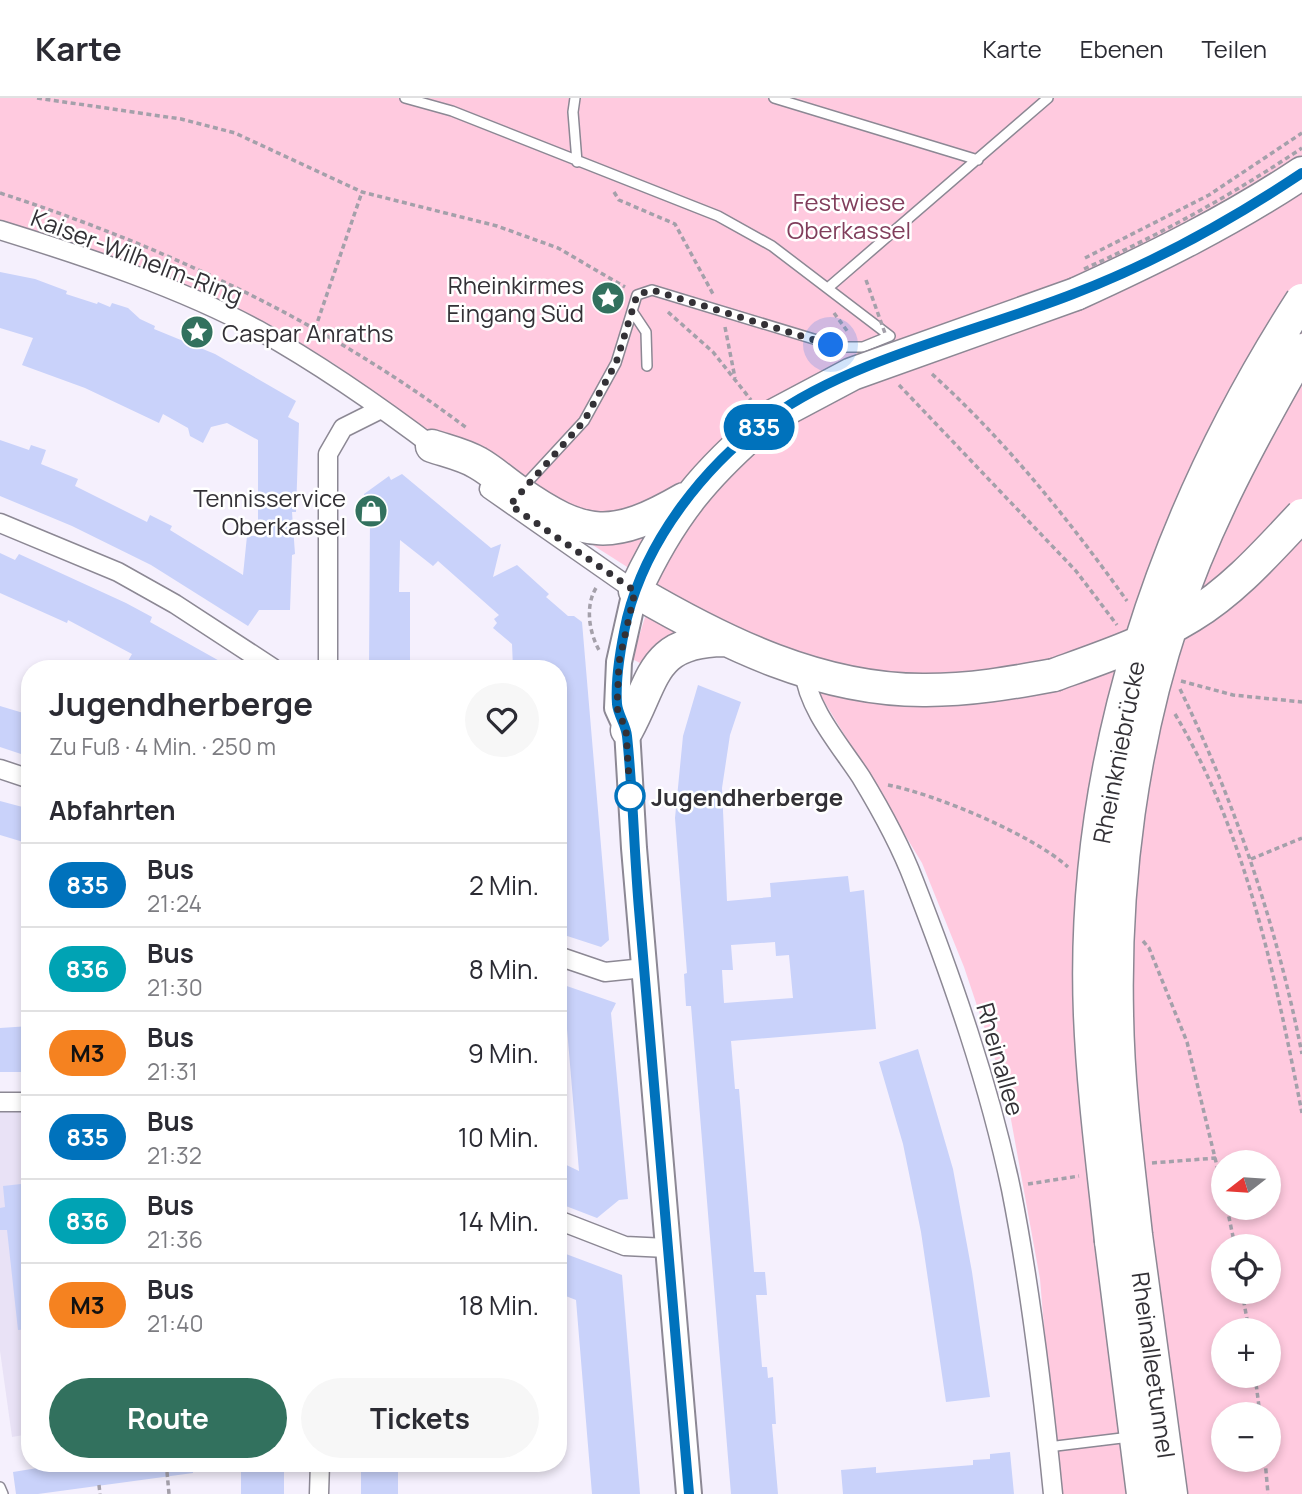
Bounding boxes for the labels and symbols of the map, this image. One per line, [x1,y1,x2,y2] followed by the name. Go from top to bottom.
[787,185,911,246] park label: Festwiese Oberkassel
[26,200,248,312] street label: Kaiser-Wilhelm-Ring
[446,268,584,329] place label: Rheinkirmes Eingang Süd
[589,279,627,317] place icon: Rheinkirmes Eingang Süd
[178,313,216,351] place icon: Caspar Anraths
[222,316,394,349] place label: Caspar Anraths
[813,327,848,362] your location
[719,404,799,450] line badge: 835
[193,481,346,542] place label: Tennisservice Oberkassel
[352,492,390,530] shop icon: Tennisservice Oberkassel
[1084,658,1152,846] street label: Rheinkniebrücke
[651,780,843,813] place label: Jugendherberge
[615,781,645,811] marker: Jugendherberge
[969,999,1033,1119] street label: Rheinallee
[1211,1150,1281,1220] north arrow
[1125,1270,1183,1460] street label: Rheinalleetunnel

